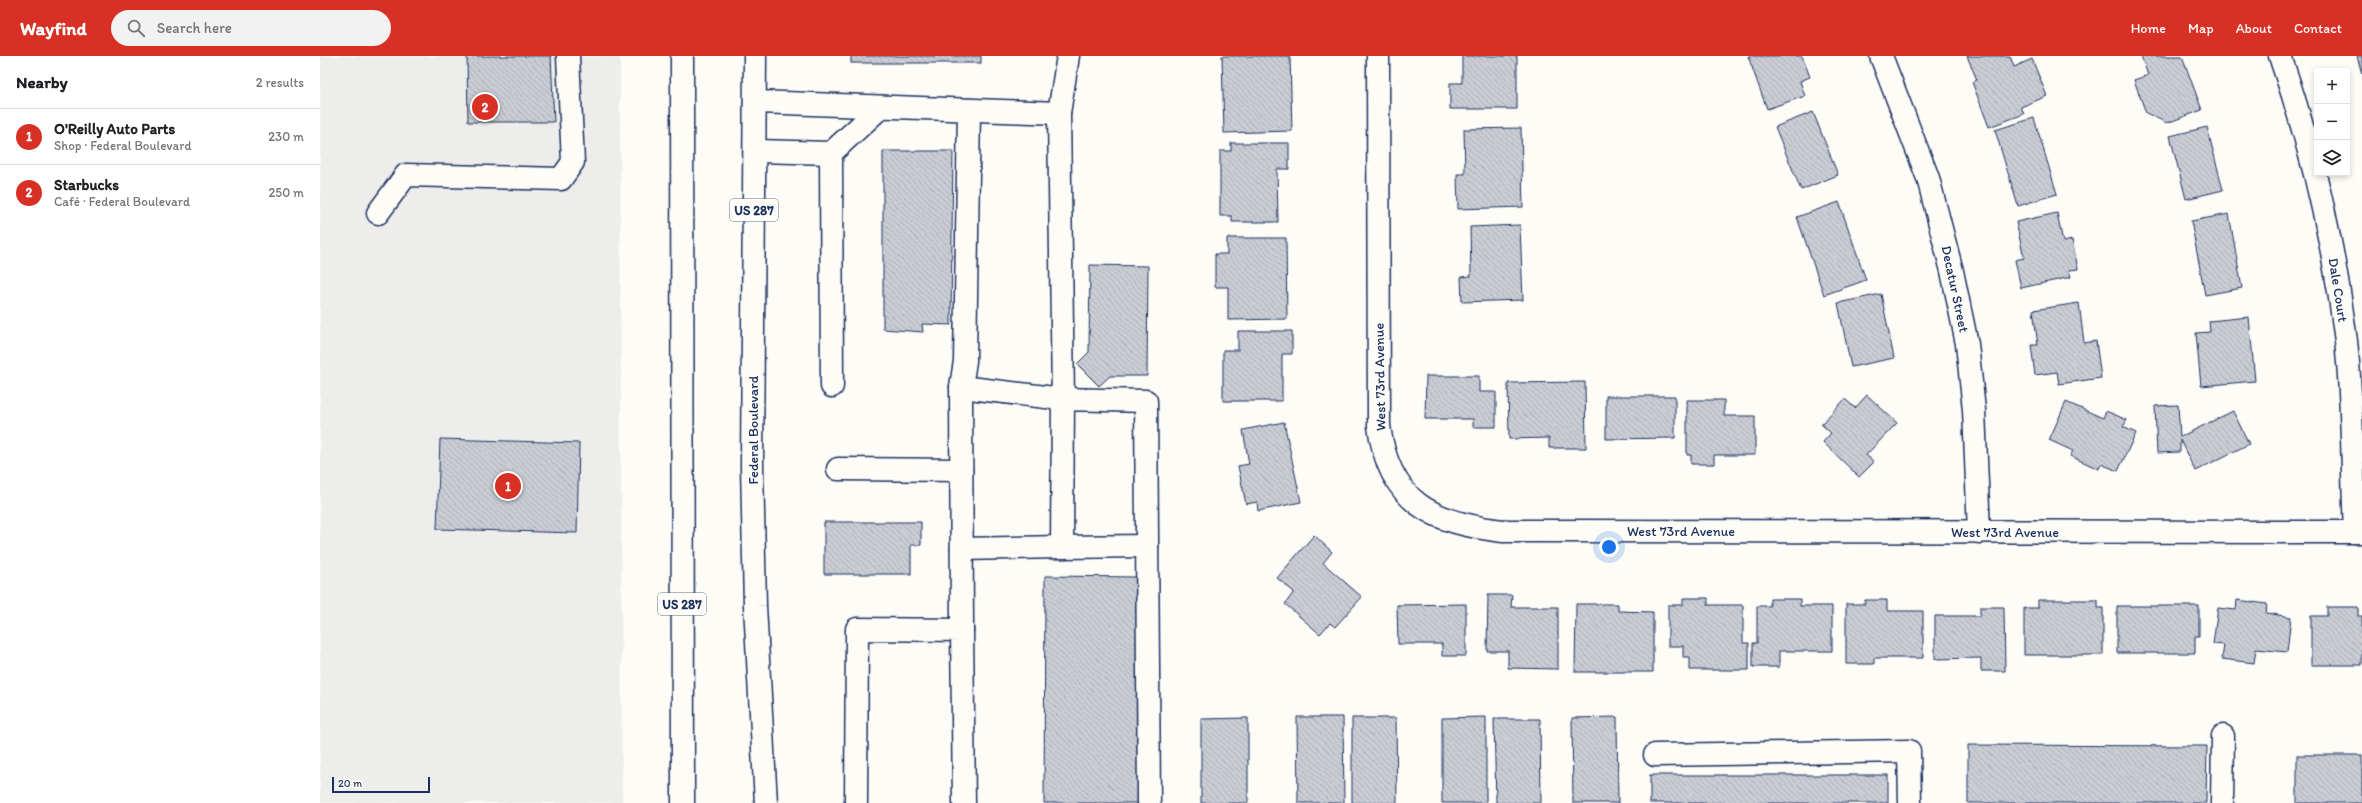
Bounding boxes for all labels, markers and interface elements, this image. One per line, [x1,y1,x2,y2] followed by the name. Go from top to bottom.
[111,10,391,46] search box
[20,17,87,40] text: Wayfind
[125,17,147,39] icon: search
[157,19,232,37] text: Search here
[2131,20,2166,37] text: Home
[2188,20,2214,37] text: Map
[2236,20,2272,37] text: About
[2294,20,2342,37] text: Contact
[2314,68,2350,176] map controls
[2314,68,2350,104] button: +
[16,72,68,92] text: Nearby
[256,75,304,90] text: 2 results
[472,92,498,122] pin: 2
[2314,104,2350,140] button: −
[54,120,175,138] text: O'Reilly Auto Parts
[26,129,32,144] text: 1
[268,129,304,144] text: 230 m
[54,138,192,153] text: Shop · Federal Boulevard
[2314,140,2350,176] button: layers
[54,176,119,194] text: Starbucks
[26,185,32,200] text: 2
[268,185,304,200] text: 250 m
[54,194,190,209] text: Café · Federal Boulevard
[730,199,778,221] road number: US 287
[1938,244,1972,334] street label: Decatur Street
[2325,257,2351,323] street label: Dale Court
[1371,322,1389,431] street label: West 73rd Avenue
[745,375,762,485] street label: Federal Boulevard
[495,471,521,501] pin: 1
[1627,523,1735,540] street label: West 73rd Avenue
[1951,524,2059,541] street label: West 73rd Avenue
[1599,537,1619,557] your location
[658,593,706,615] road number: US 287
[332,775,430,794] scale bar
[338,777,362,790] text: 20 m

